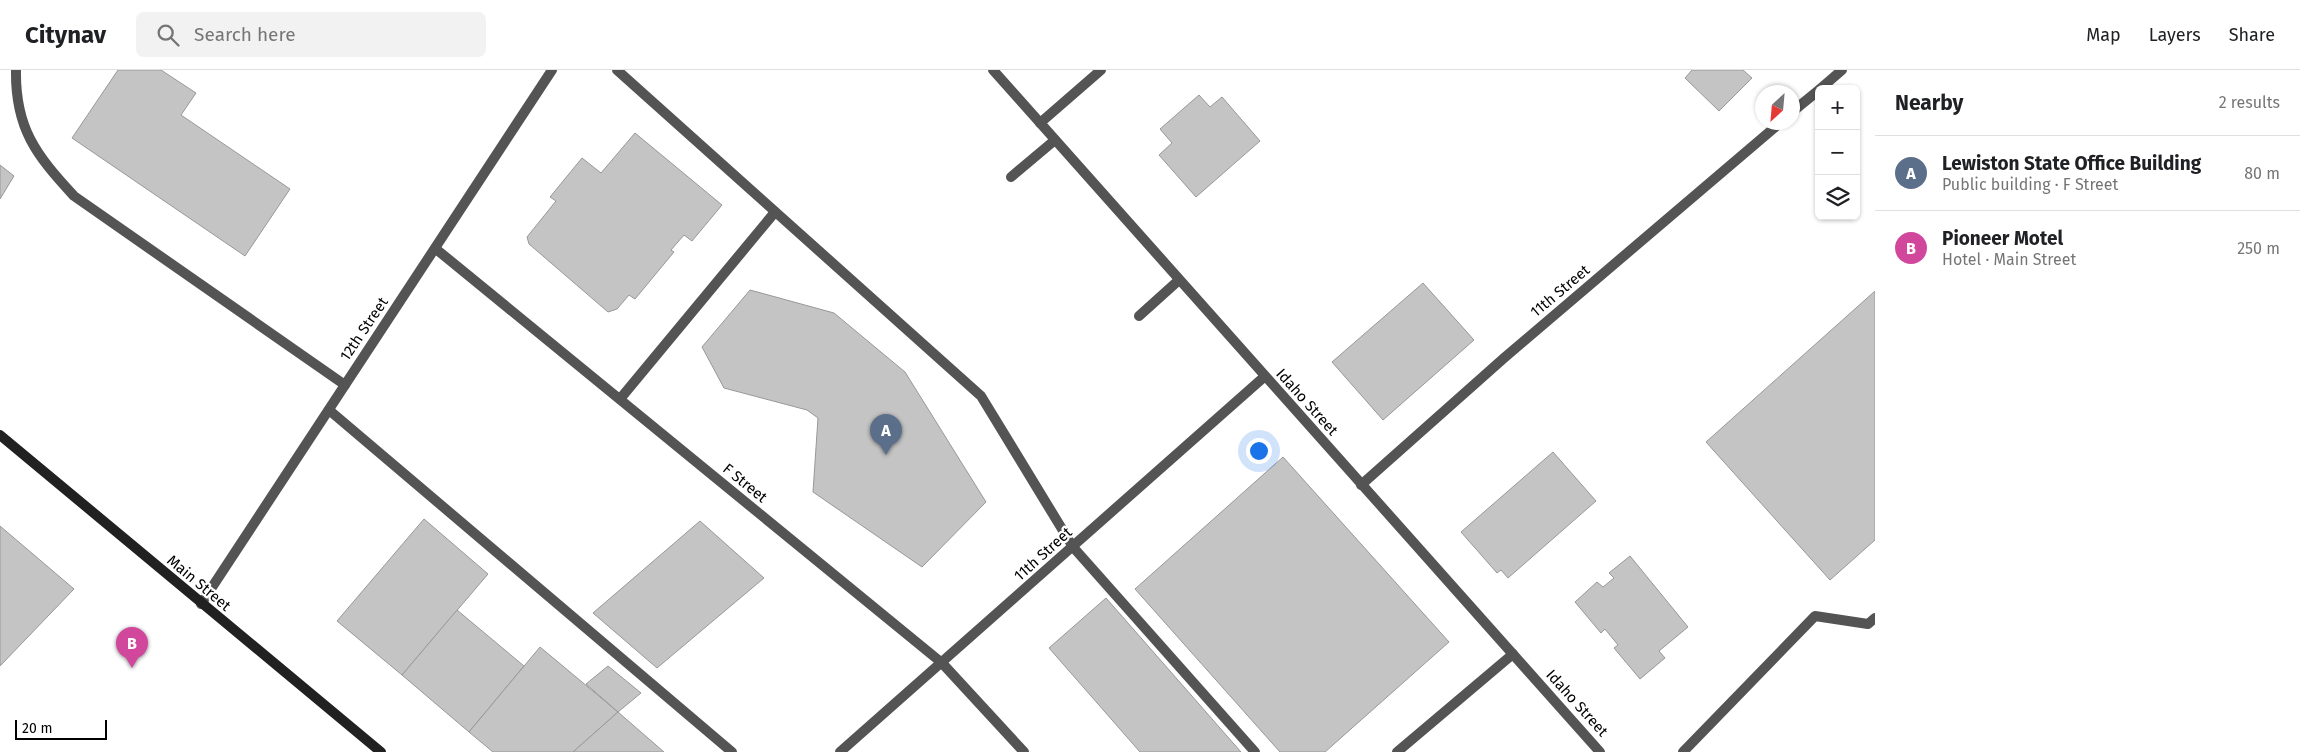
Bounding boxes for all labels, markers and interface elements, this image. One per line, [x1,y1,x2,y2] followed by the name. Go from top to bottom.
[136,12,486,57] search box
[25,21,106,49] text: Citynav
[154,21,182,49] icon: search
[194,23,296,46] text: Search here
[2086,24,2121,46] text: Map
[2149,24,2201,46] text: Layers
[2229,24,2275,46] text: Share
[1755,85,1800,130] north arrow
[1815,85,1860,220] map controls
[1815,85,1860,130] button: +
[1895,90,1963,116] text: Nearby
[2219,93,2280,112] text: 2 results
[1815,130,1860,175] button: −
[1942,152,2201,175] text: Lewiston State Office Building
[1906,164,1916,183] text: A
[2244,164,2280,183] text: 80 m
[1815,175,1860,220] button: layers
[1942,175,2118,194] text: Public building · F Street
[1942,227,2063,250] text: Pioneer Motel
[1906,239,1916,258] text: B
[2237,239,2280,258] text: 250 m
[1942,250,2076,269] text: Hotel · Main Street
[1527,261,1594,321] street label: 11th Street
[336,293,392,364] street label: 12th Street
[1272,365,1342,440] street label: Idaho Street
[870,414,902,455] pin: A
[1246,438,1272,464] your location
[719,460,771,507] street label: F Street
[1010,523,1076,585] street label: 11th Street
[164,551,235,615] street label: Main Street
[116,627,148,668] pin: B
[1542,666,1612,741] street label: Idaho Street
[15,717,108,740] scale bar
[22,720,52,737] text: 20 m

